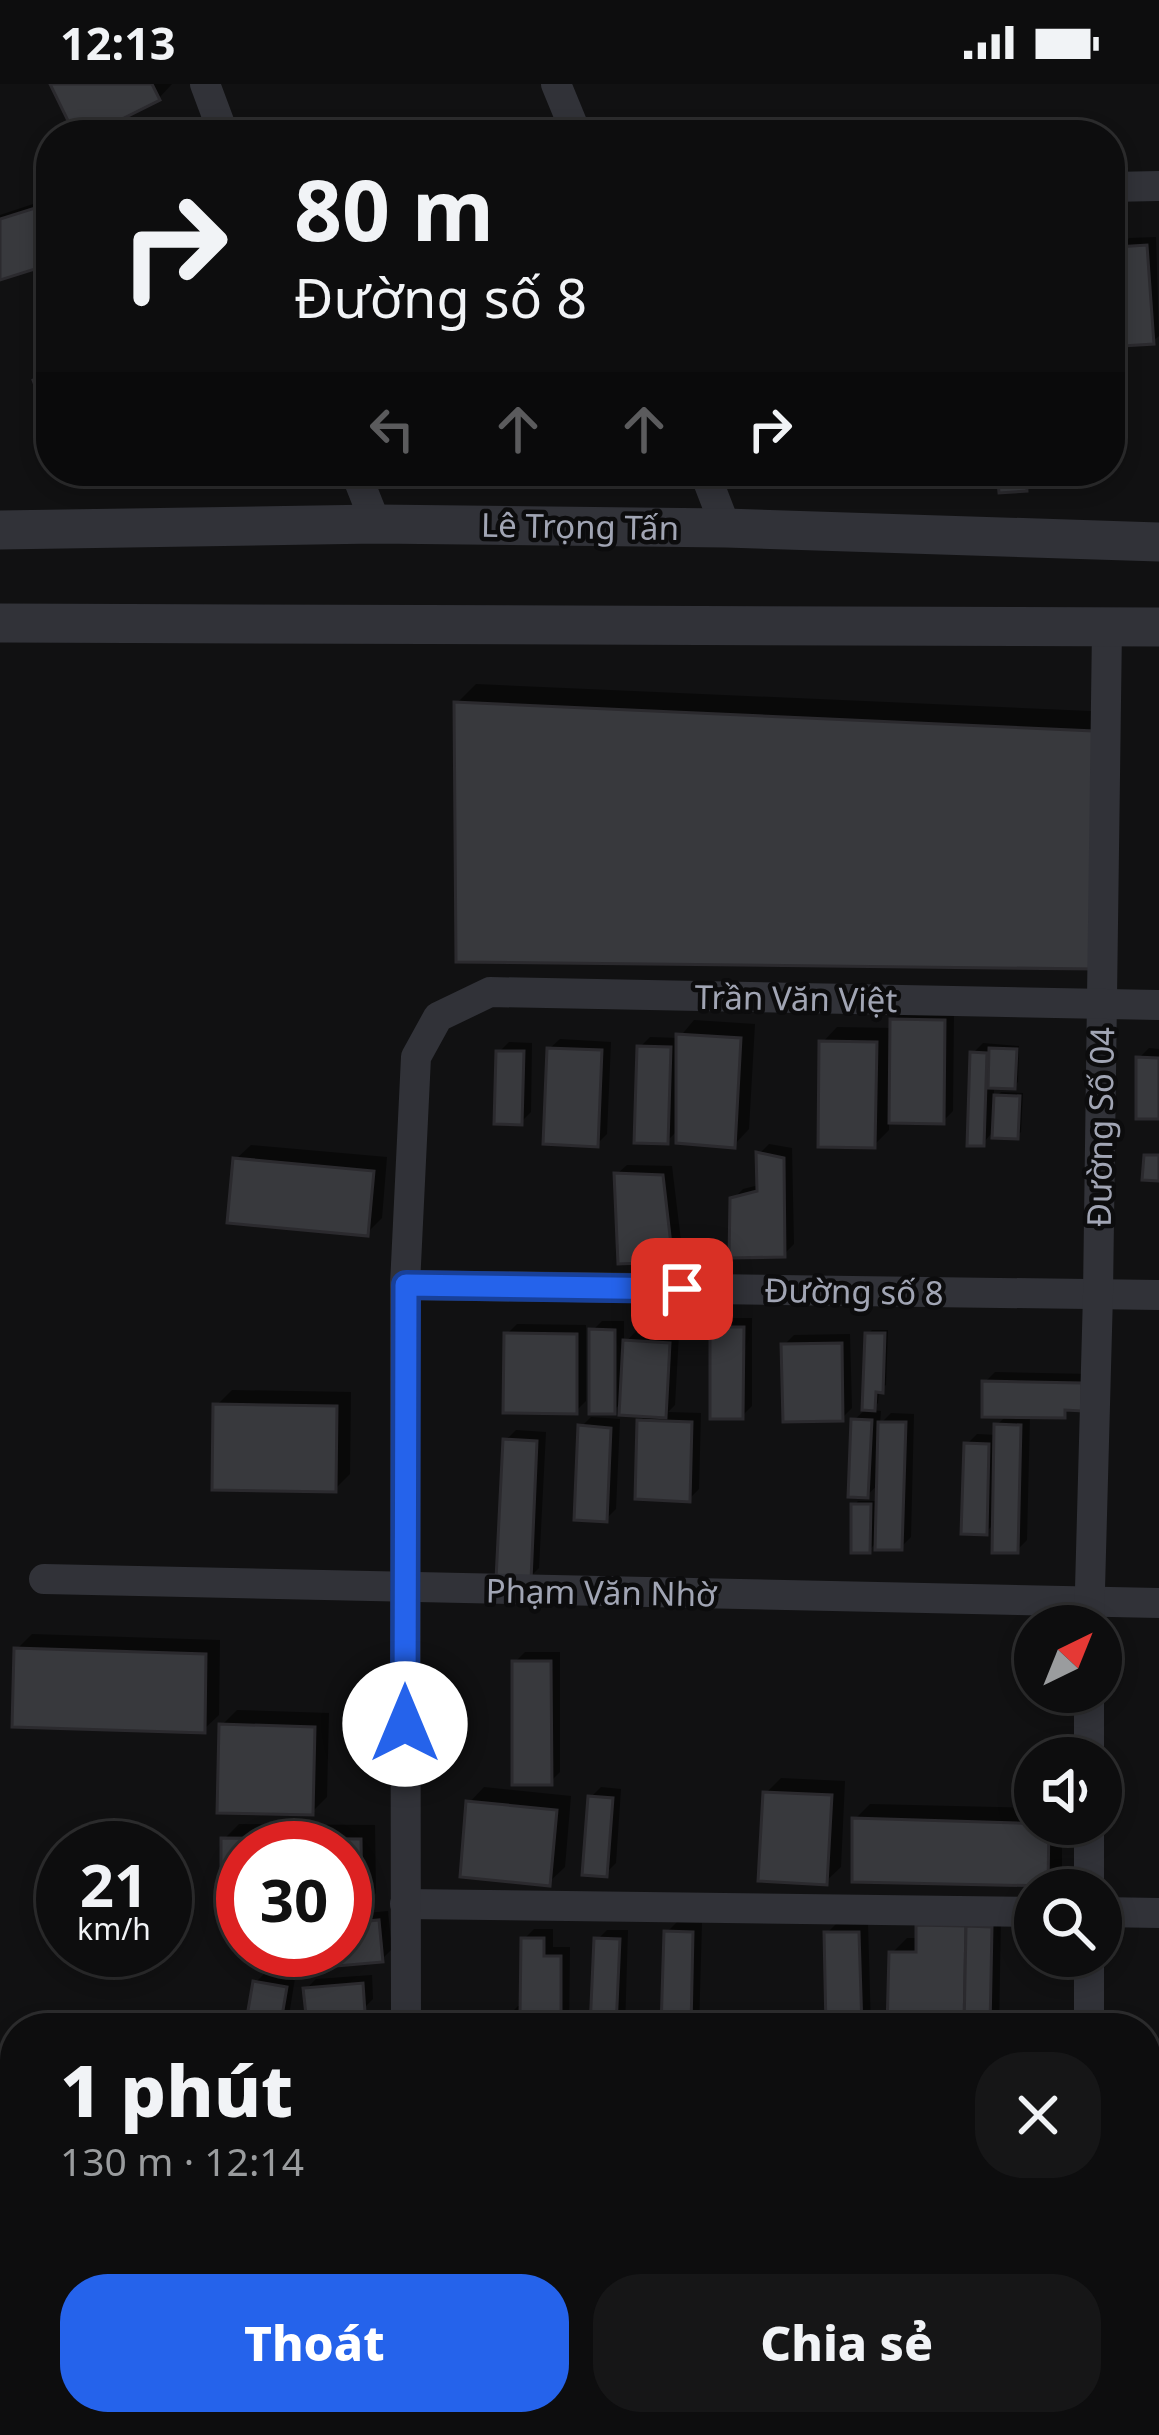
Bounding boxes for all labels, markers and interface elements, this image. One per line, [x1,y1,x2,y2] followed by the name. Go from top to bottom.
[60,12,176,73] text: 12:13
[294,151,494,266] text: 80 m
[96,168,252,324] icon: right
[294,260,587,334] text: Đường số 8
[359,396,425,462] icon: left
[485,396,551,462] icon: ahead
[611,396,677,462] icon: ahead
[737,396,803,462] icon: right
[481,502,679,550] street label: Lê Trọng Tấn
[694,974,898,1022] street label: Trần Văn Việt
[1076,1026,1124,1228] street label: Đường Số 04
[631,1238,733,1340] pin
[649,1256,715,1322] icon: arrive
[764,1267,944,1315] street label: Đường số 8
[485,1567,718,1617] street label: Phạm Văn Nhờ
[1014,1605,1122,1713] north arrow
[1014,1605,1122,1977] map controls
[342,1661,468,1787] position arrow
[1014,1737,1122,1845] button: sound
[216,1821,372,1977] speed limit sign: 30
[80,1843,148,1925] text: 21
[1014,1869,1122,1977] button: search
[77,1908,151,1949] text: km/h
[60,2040,293,2138] text: 1 phút
[975,2052,1101,2178] button: close
[60,2134,304,2187] text: 130 m · 12:14
[60,2274,569,2412] button: Thoát
[593,2274,1101,2412] button: Chia sẻ

